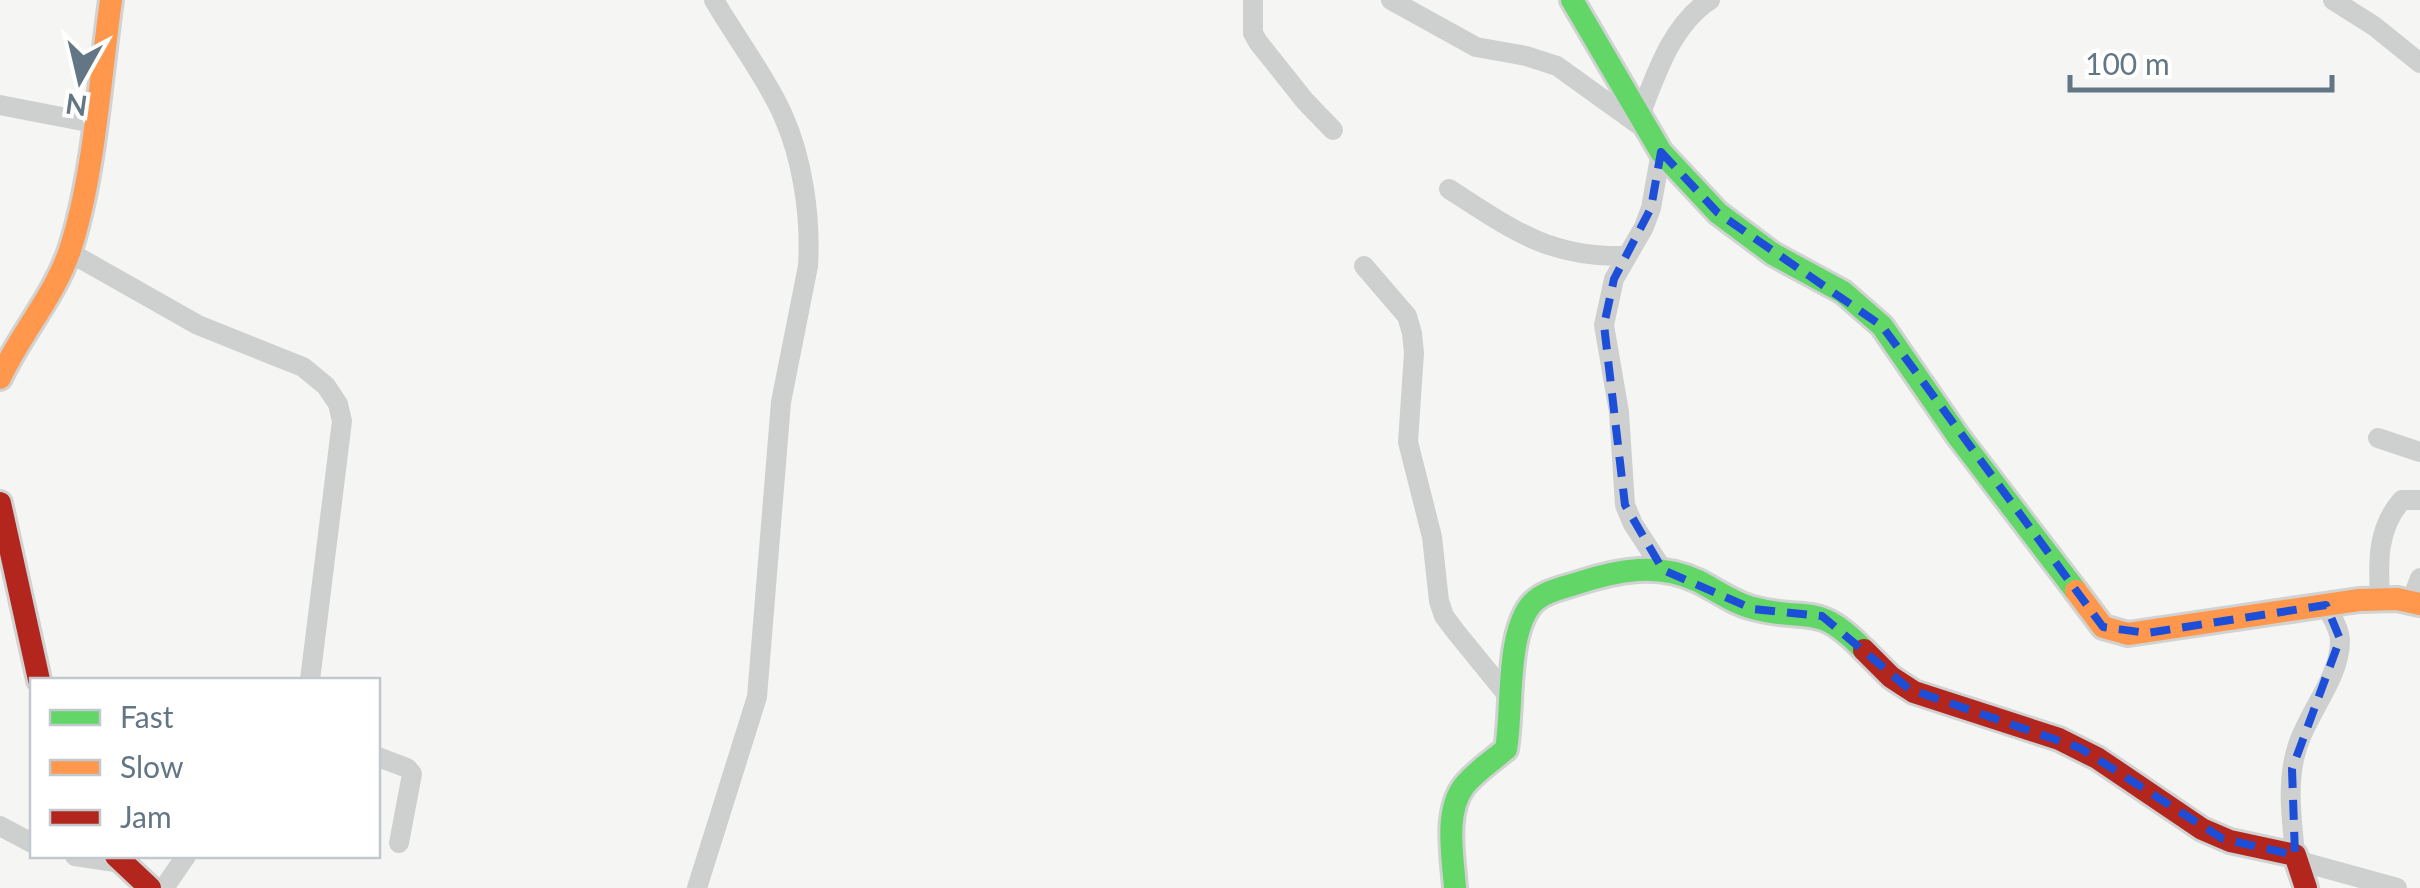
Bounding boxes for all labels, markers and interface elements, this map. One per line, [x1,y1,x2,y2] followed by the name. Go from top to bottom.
[30,30,130,130] north arrow
[2070,30,2332,92] scale bar
[2085,45,2170,81] text: 100 m
[63,87,89,124] text: N
[30,678,380,858] legend
[120,698,174,734] text: Fast
[120,748,184,784] text: Slow
[120,798,172,834] text: Jam

